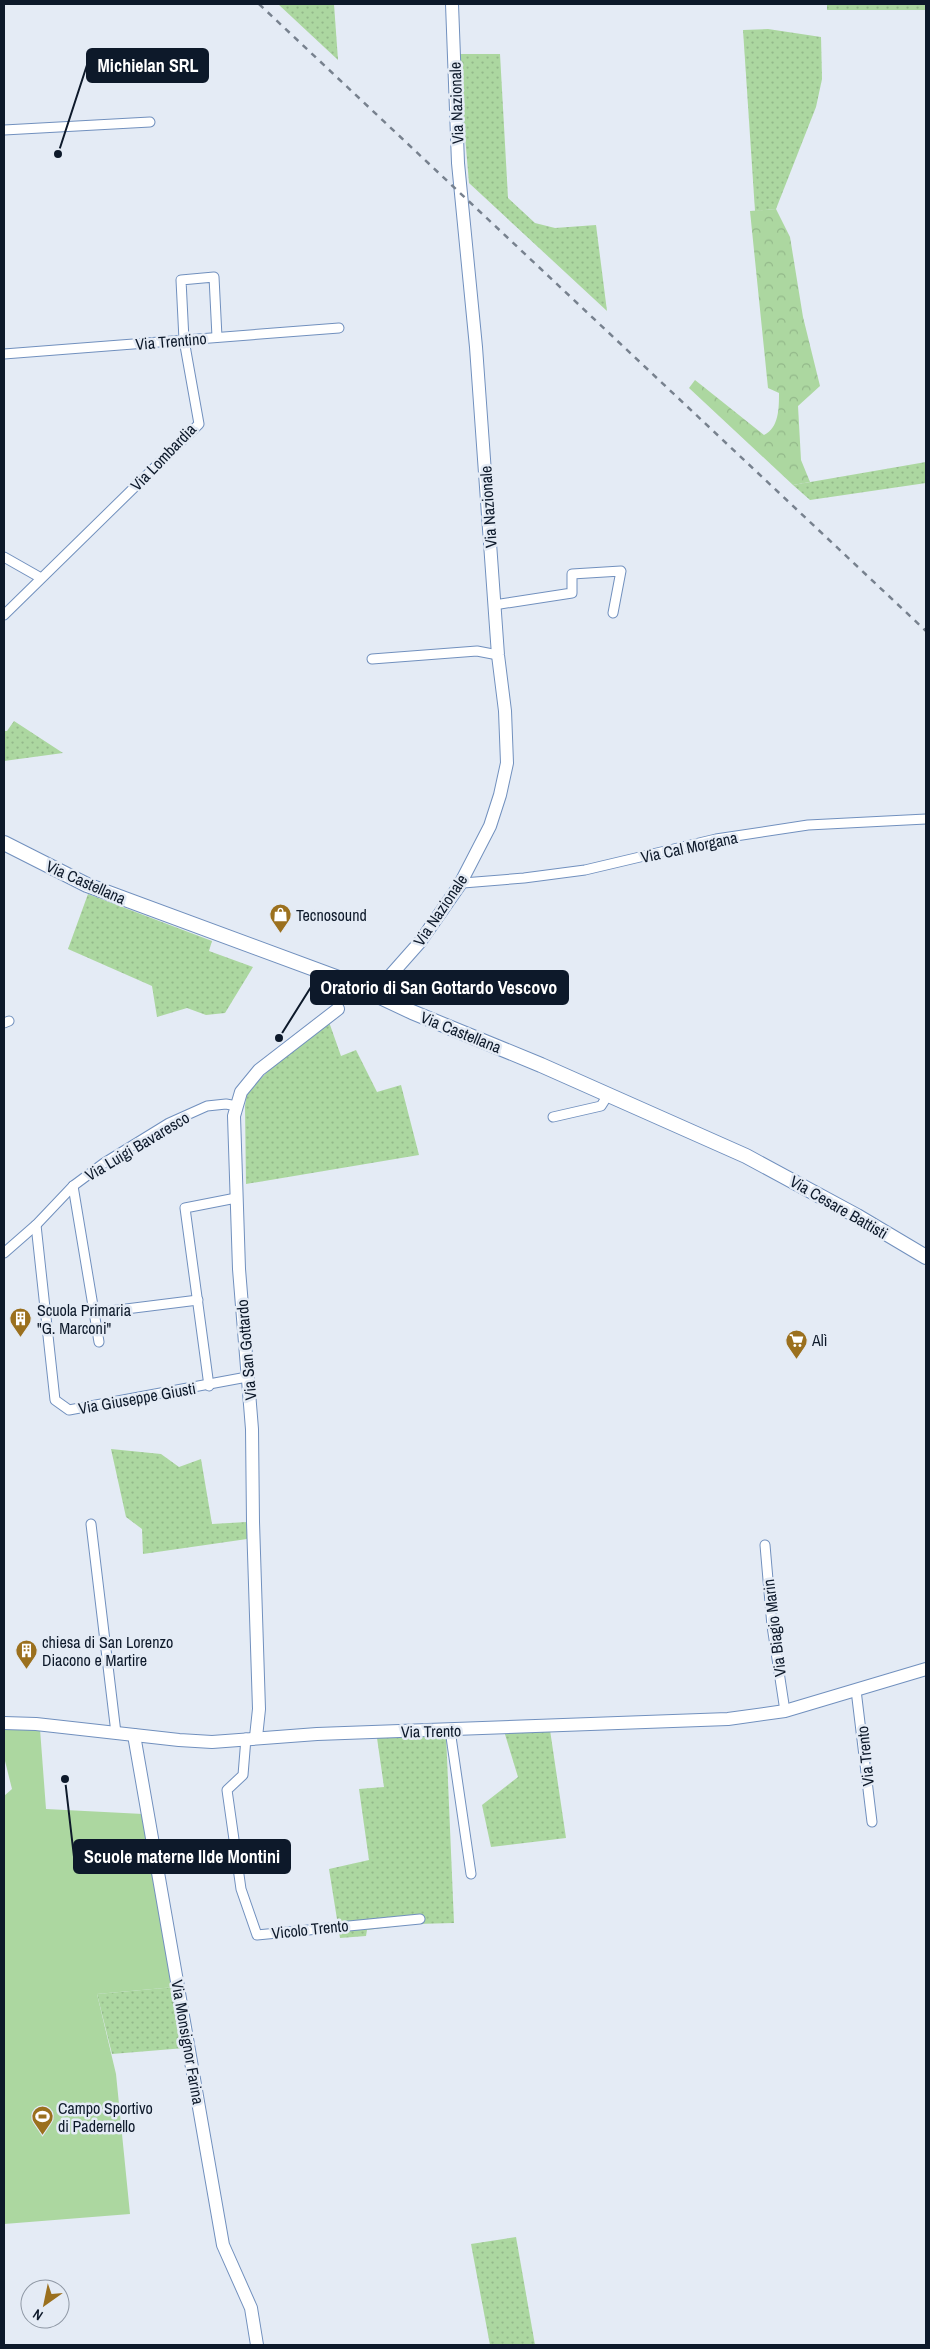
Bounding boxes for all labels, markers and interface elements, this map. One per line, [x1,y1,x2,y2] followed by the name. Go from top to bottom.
[87,49,208,82] callout: Michielan SRL
[98,53,198,78] text: Michielan SRL
[444,62,468,144] street label: Via Nazionale
[135,327,207,355] street label: Via Trentino
[125,418,201,496] street label: Via Lombardia
[474,465,502,549] street label: Via Nazionale
[639,826,740,868] street label: Via Cal Morgana
[43,855,130,910] street label: Via Castellana
[408,870,472,950] street label: Via Nazionale
[268,903,292,934] shop icon: Tecnosound
[296,904,367,926] place label: Tecnosound
[311,971,568,1004] callout: Oratorio di San Gottardo Vescovo
[321,975,557,1000] text: Oratorio di San Gottardo Vescovo
[417,1006,505,1058] street label: Via Castellana
[81,1106,193,1186] street label: Via Luigi Bavaresco
[786,1170,892,1244] street label: Via Cesare Battisti
[37,1299,132,1339] place label: Scuola Primaria "G. Marconi"
[231,1299,261,1401] street label: Via San Gottardo
[9,1307,33,1338] building icon: Scuola Primaria "G. Marconi"
[784,1328,808,1359] supermarket icon: Alì
[811,1329,827,1351] place label: Alì
[77,1377,197,1419] street label: Via Giuseppe Giusti
[757,1578,791,1678] street label: Via Biagio Marin
[42,1631,173,1671] place label: chiesa di San Lorenzo Diacono e Martire
[14,1639,38,1670] building icon: chiesa di San Lorenzo Diacono e Martire
[401,1719,461,1743] street label: Via Trento
[851,1725,879,1787] street label: Via Trento
[74,1840,290,1873] callout: Scuole materne Ilde Montini
[84,1844,280,1869] text: Scuole materne Ilde Montini
[271,1914,349,1944] street label: Vicolo Trento
[166,1978,210,2107] street label: Via Monsignor Farina
[58,2097,153,2137] place label: Campo Sportivo di Padernello
[30,2105,54,2136] sports icon: Campo Sportivo di Padernello
[20,2279,70,2329] north arrow
[30,2305,46,2325] text: N

